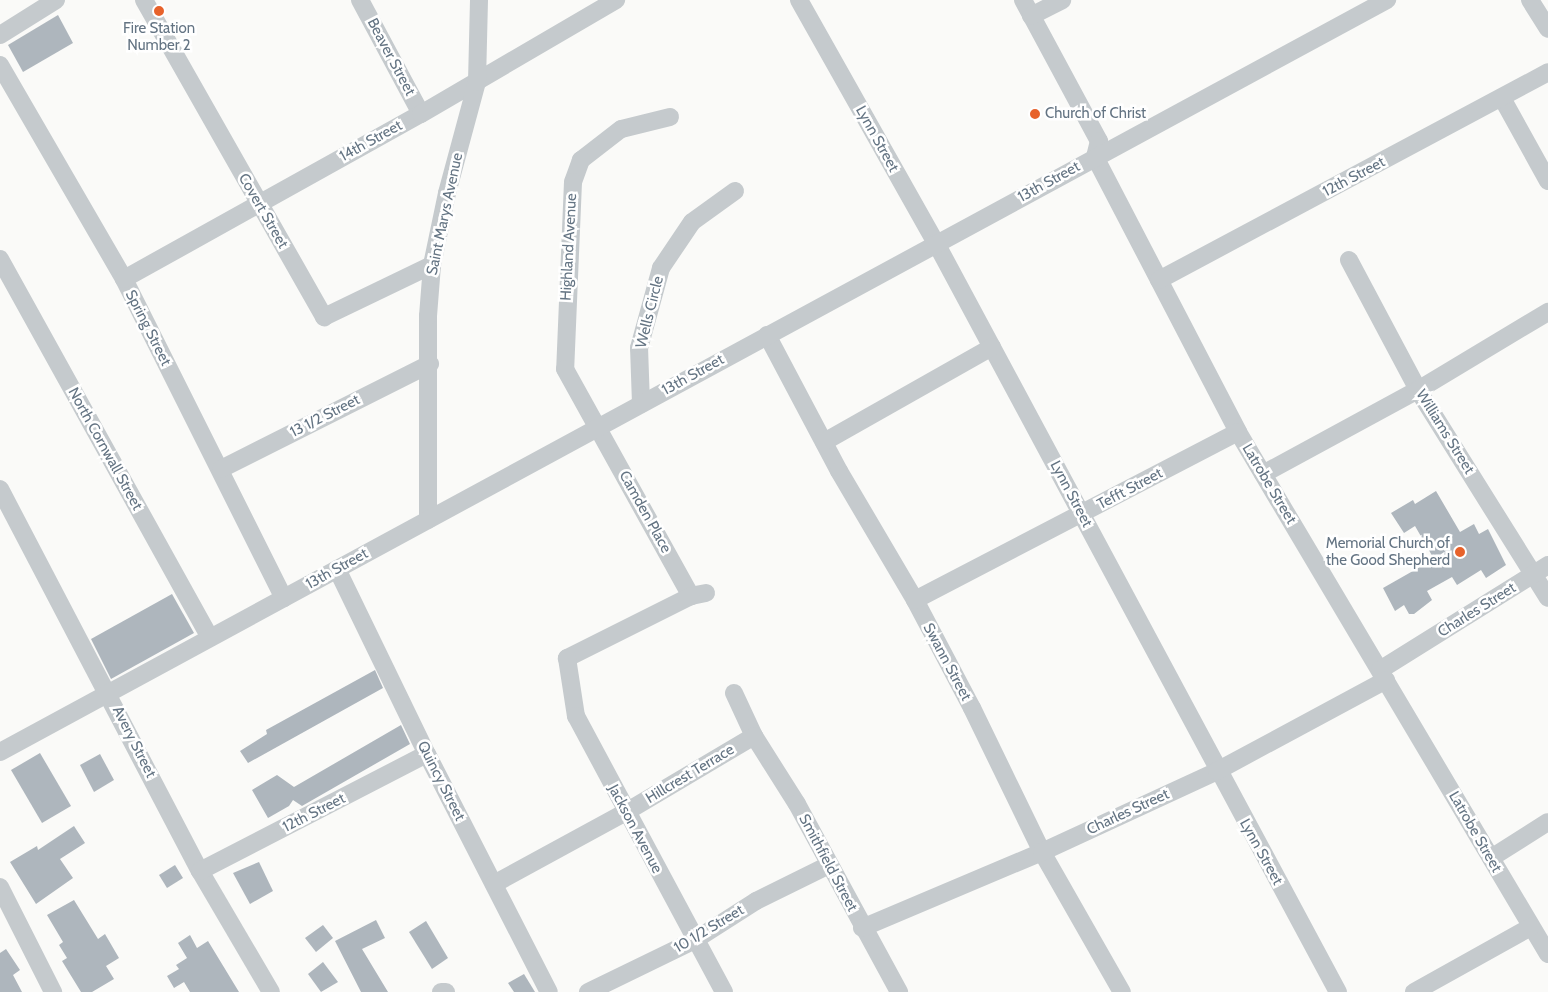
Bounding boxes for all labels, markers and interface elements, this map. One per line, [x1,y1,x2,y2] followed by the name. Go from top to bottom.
[153,5,165,17] marker: Fire Station Number 2
[363,15,419,99] street label: Beaver Street
[123,19,195,54] place label: Fire Station Number 2
[852,103,902,175] street label: Lynn Street
[1045,105,1146,123] place label: Church of Christ
[1029,108,1041,120] marker: Church of Christ
[337,116,405,166] street label: 14th Street
[423,151,467,277] street label: Saint Marys Avenue
[1320,153,1388,201] street label: 12th Street
[1015,158,1083,206] street label: 13th Street
[234,170,292,252] street label: Covert Street
[557,193,581,301] street label: Highland Avenue
[632,274,668,350] street label: Wells Circle
[121,287,175,369] street label: Spring Street
[659,351,727,399] street label: 13th Street
[64,385,146,513] street label: North Cornwall Street
[1412,387,1478,477] street label: Williams Street
[287,391,363,441] street label: 13 1/2 Street
[1238,441,1300,527] street label: Latrobe Street
[1046,458,1096,530] street label: Lynn Street
[1094,464,1166,514] street label: Tefft Street
[615,468,675,556] street label: Camden Place
[1326,534,1450,569] place label: Memorial Church of the Good Shepherd
[303,545,371,593] street label: 13th Street
[1454,546,1466,558] marker: Memorial Church of the Good Shepherd
[1435,579,1519,641] street label: Charles Street
[919,620,975,704] street label: Swann Street
[108,703,160,781] street label: Avery Street
[413,738,469,824] street label: Quincy Street
[643,741,737,807] street label: Hillcrest Terrace
[604,781,666,877] street label: Jackson Avenue
[1084,785,1172,839] street label: Charles Street
[1445,788,1505,876] street label: Latrobe Street
[280,790,348,836] street label: 12th Street
[795,811,861,915] street label: Smithfield Street
[1236,816,1286,888] street label: Lynn Street
[671,901,747,957] street label: 10 1/2 Street

